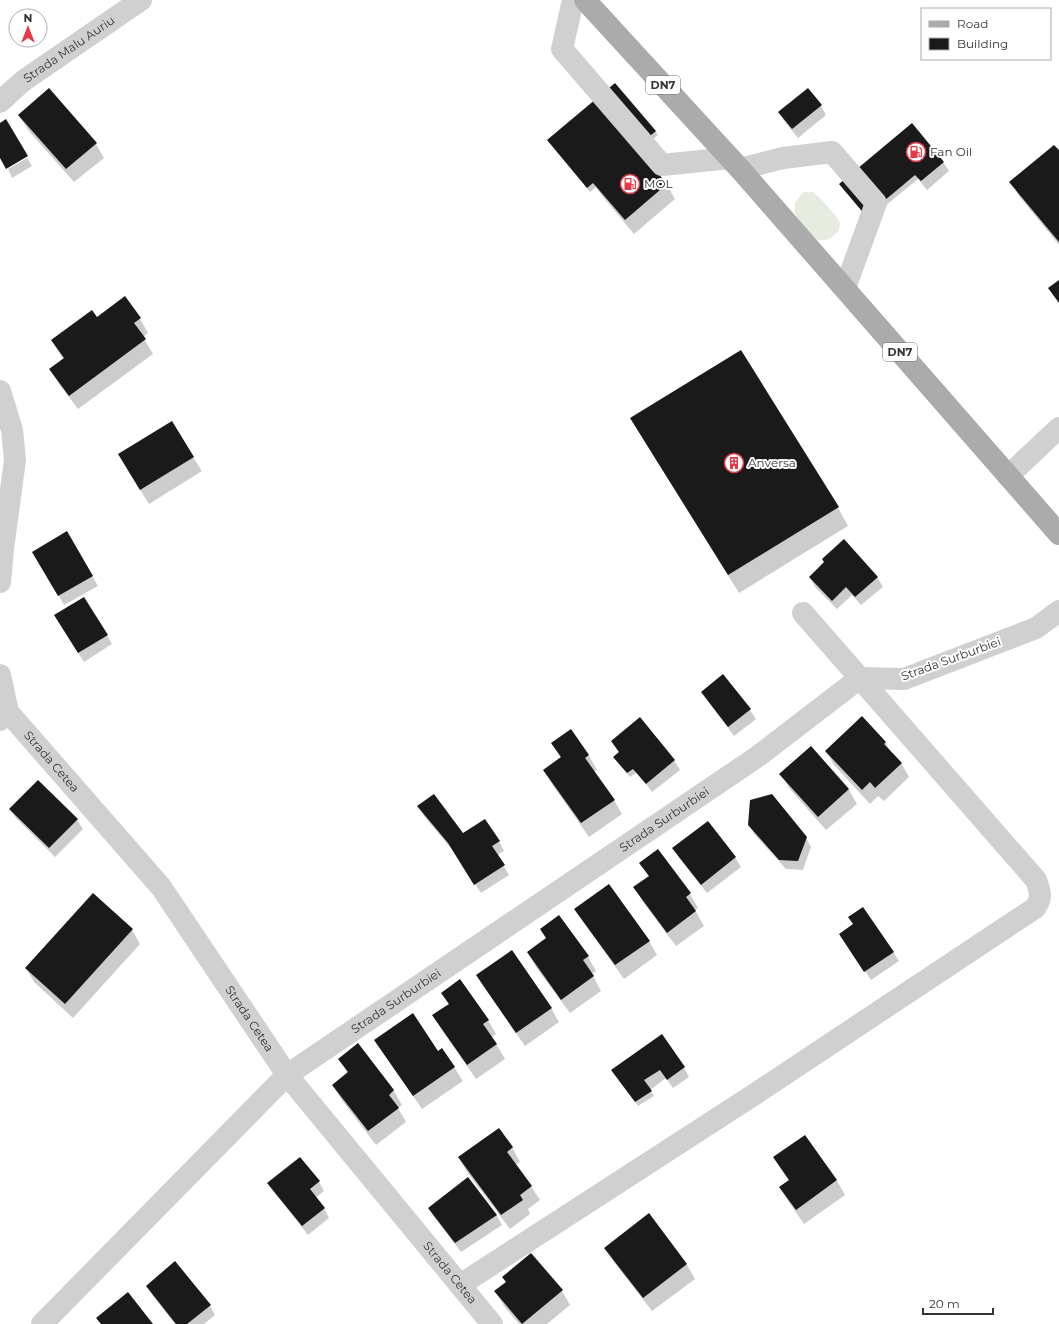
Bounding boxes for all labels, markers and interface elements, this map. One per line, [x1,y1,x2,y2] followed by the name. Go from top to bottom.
[8,8,48,48] north arrow
[921,8,1051,60] legend
[24,11,32,25] text: N
[20,12,117,86] street label: Strada Malu Auriu
[957,16,988,31] text: Road
[957,36,1008,51] text: Building
[646,76,680,94] road number: DN7
[905,141,927,163] fuel station icon: Fan Oil
[930,144,972,159] place label: Fan Oil
[619,173,641,195] fuel station icon: MOL
[644,176,673,191] place label: MOL
[883,343,917,361] road number: DN7
[723,452,745,474] building icon: Anversa
[748,455,796,470] place label: Anversa
[899,634,1003,684] street label: Strada Surburbiei
[21,728,83,795] street label: Strada Cetea
[616,784,712,855] street label: Strada Surburbiei
[348,965,444,1036] street label: Strada Surburbiei
[222,983,277,1054] street label: Strada Cetea
[420,1238,480,1307] street label: Strada Cetea
[923,1290,993,1316] scale bar
[929,1296,960,1311] text: 20 m

